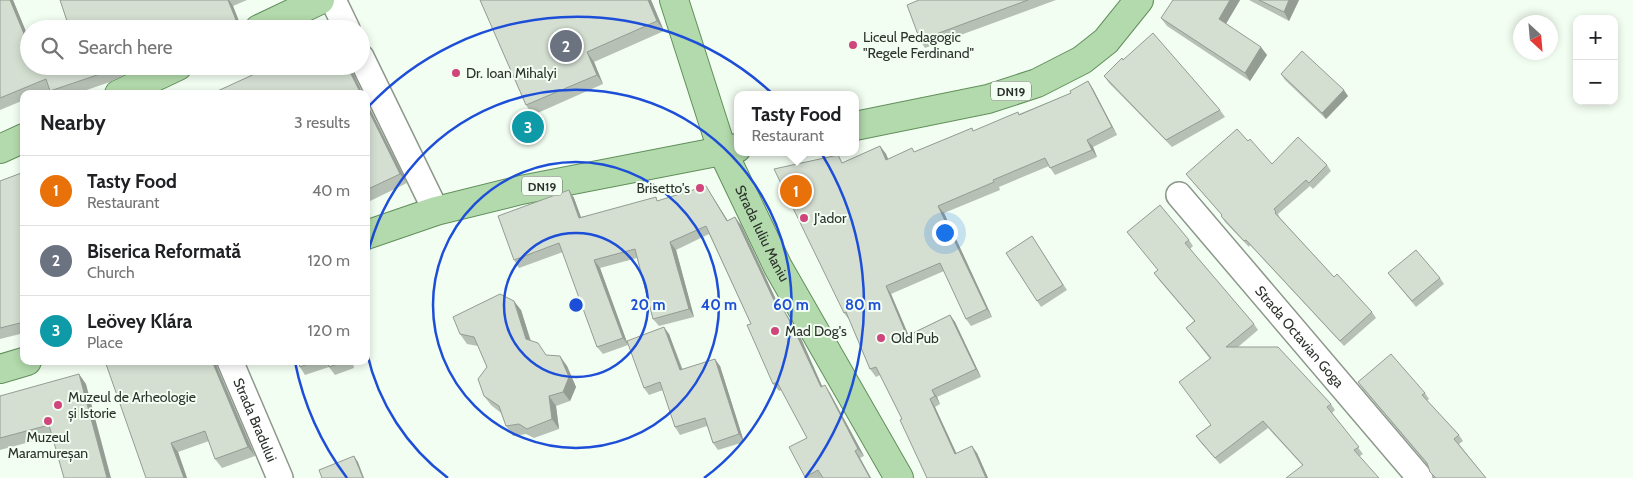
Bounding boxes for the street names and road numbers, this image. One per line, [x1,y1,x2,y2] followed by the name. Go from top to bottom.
[991,82,1031,100] road number: DN19
[522,177,562,196] road number: DN19
[731,182,793,285] street label: Strada Iuliu Maniu
[1251,282,1348,391] street label: Strada Octavian Goga
[229,375,281,465] street label: Strada Bradului

